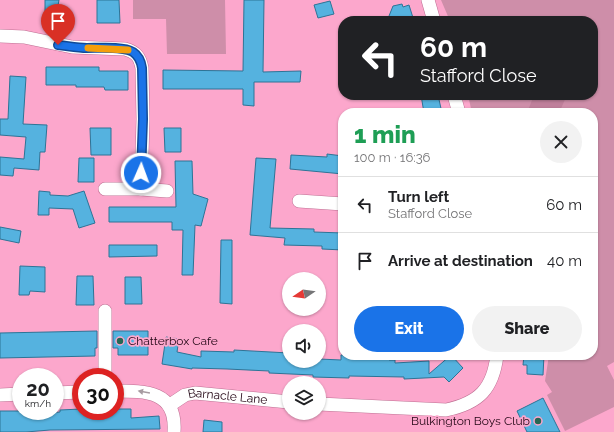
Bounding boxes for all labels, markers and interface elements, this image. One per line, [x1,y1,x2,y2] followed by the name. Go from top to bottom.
[41,4,75,45] pin
[47,10,69,32] icon: arrive
[420,31,487,64] text: 60 m
[354,32,406,84] icon: left
[420,65,537,86] text: Stafford Close
[354,120,416,149] text: 1 min
[540,121,582,163] button: close
[354,150,430,165] text: 100 m · 16:36
[120,152,162,194] position arrow
[388,188,449,206] text: Turn left
[354,194,376,216] icon: left
[546,196,582,214] text: 60 m
[388,206,472,221] text: Stafford Close
[354,250,376,272] icon: arrive
[388,252,533,270] text: Arrive at destination
[547,252,582,270] text: 40 m
[282,272,326,316] north arrow
[282,272,326,420] map controls
[354,306,464,352] button: Exit
[472,306,582,352] button: Share
[282,324,326,368] button: sound
[128,334,218,348] place label: Chatterbox Cafe
[115,336,125,346] marker: Chatterbox Cafe
[72,368,124,420] speed limit sign: 30
[282,376,326,420] button: layers
[26,377,50,401] text: 20
[187,386,268,407] street label: Barnacle Lane
[138,389,150,395] one-way arrow
[25,398,51,409] text: km/h
[411,414,530,428] place label: Bulkington Boys Club
[533,416,543,426] marker: Bulkington Boys Club

